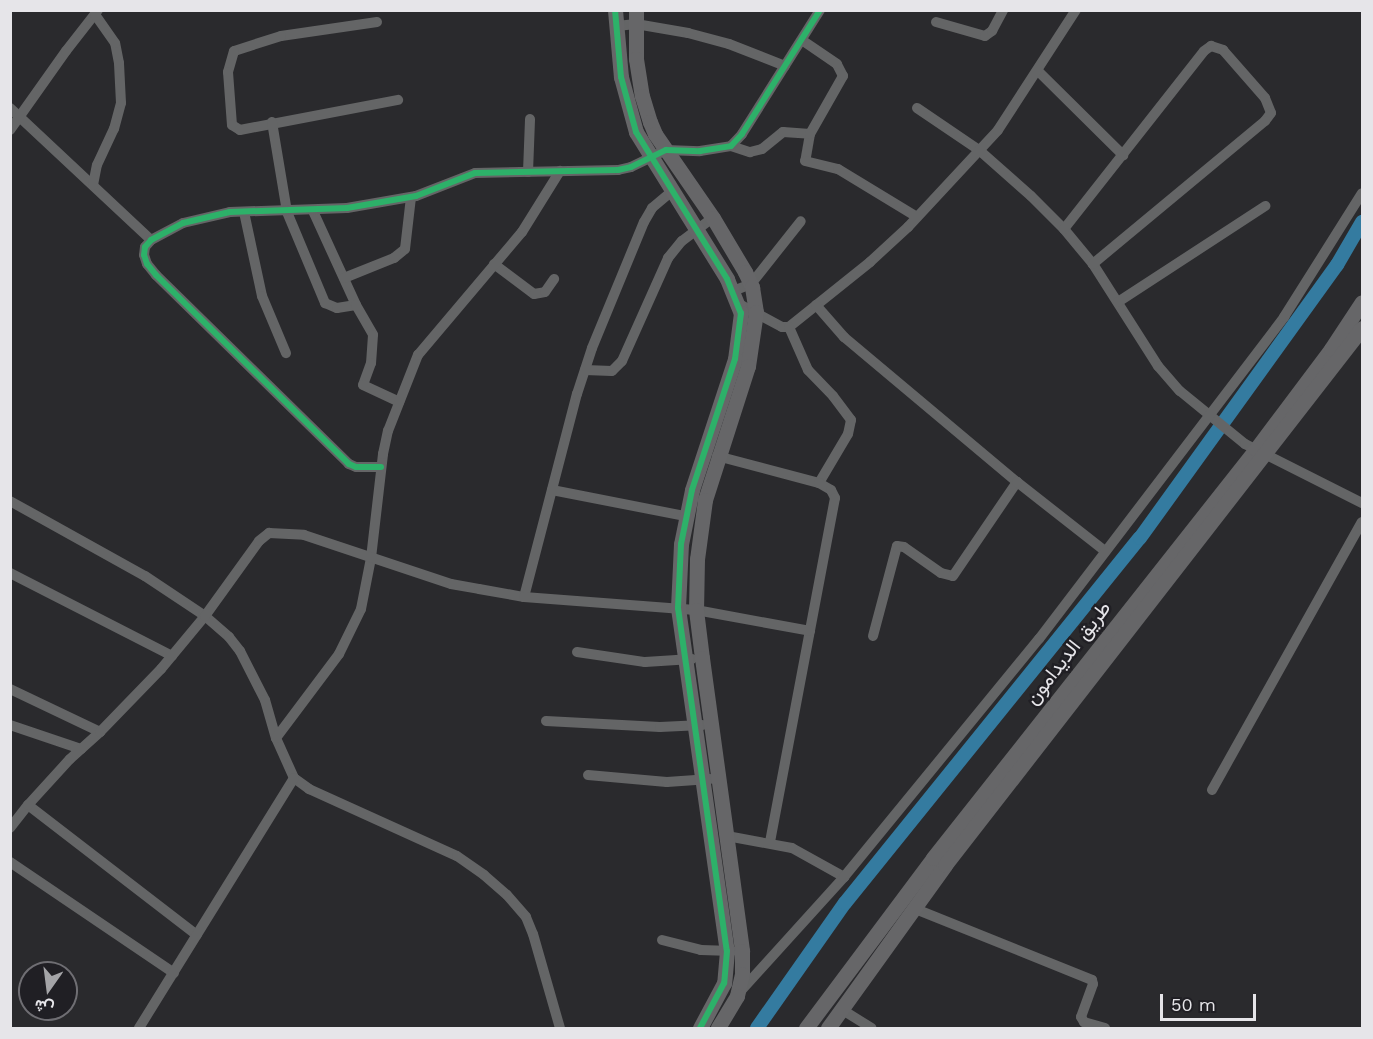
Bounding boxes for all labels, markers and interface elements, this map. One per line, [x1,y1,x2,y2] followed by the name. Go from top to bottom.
[1020,596,1116,710] street label: طريق الديدامون
[18,961,78,1021] north arrow
[1163,982,1259,1020] scale bar
[1171,994,1216,1015] text: 50 m
[32,995,56,1019] text: ش

